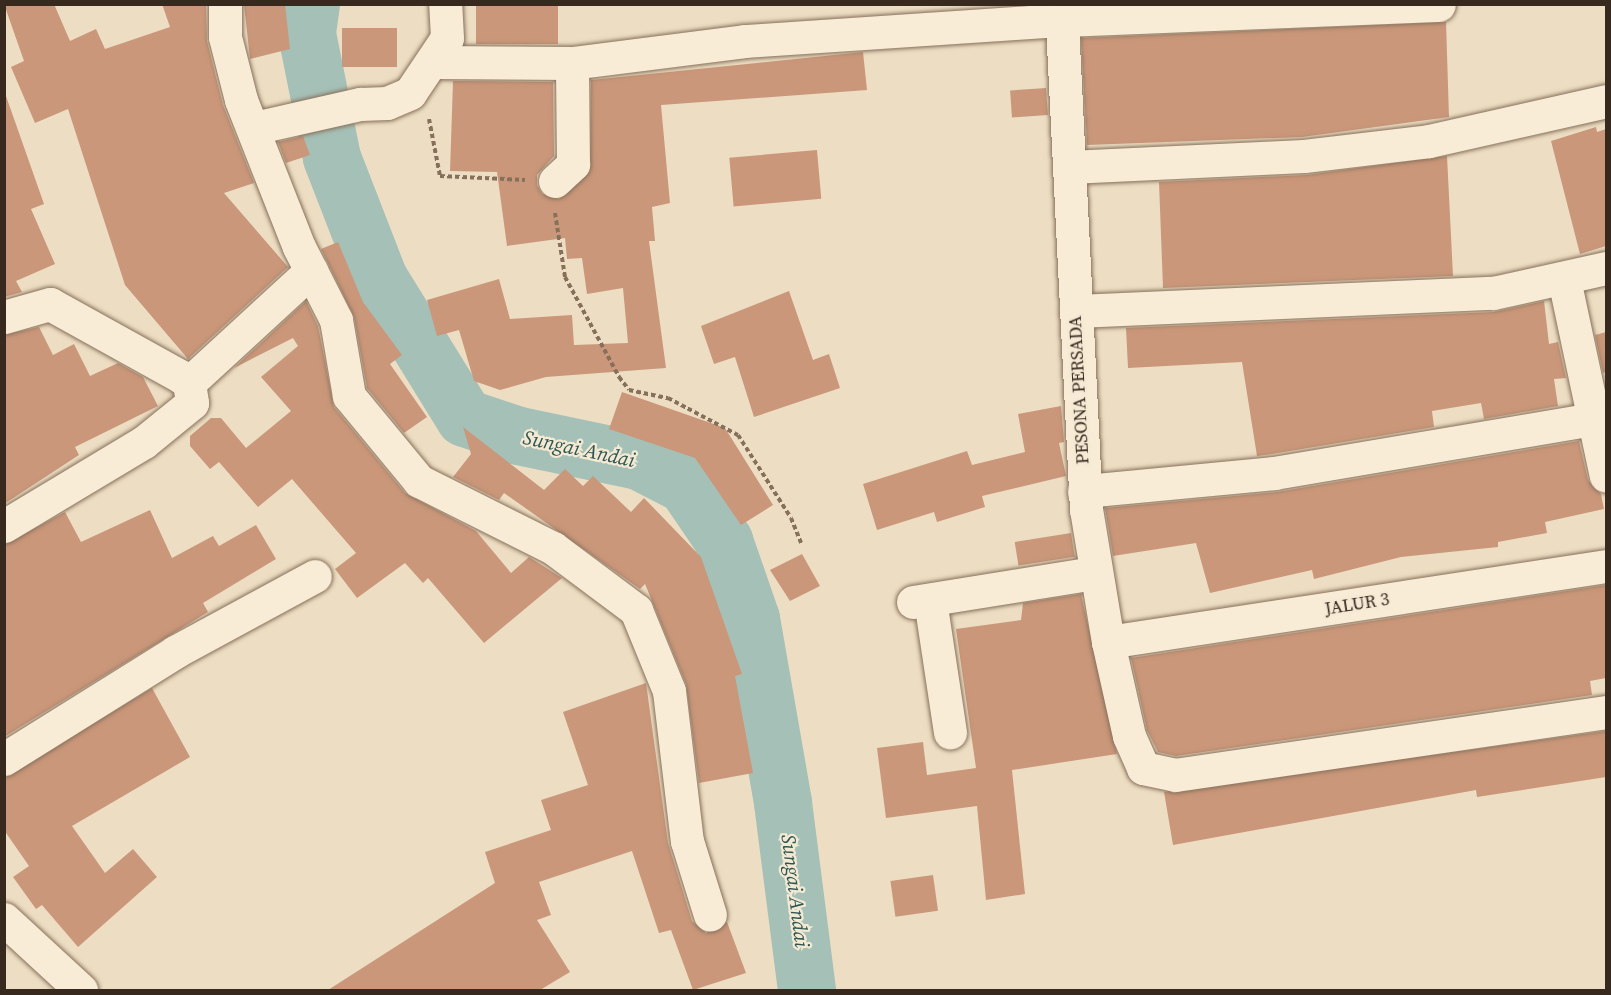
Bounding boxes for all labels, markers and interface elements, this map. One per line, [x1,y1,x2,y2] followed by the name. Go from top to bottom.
[1064,315,1094,465] street label: PESONA PERSADA
[521,425,637,473] water label: Sungai Andai
[1323,588,1391,620] street label: JALUR 3
[776,833,814,949] water label: Sungai Andai

